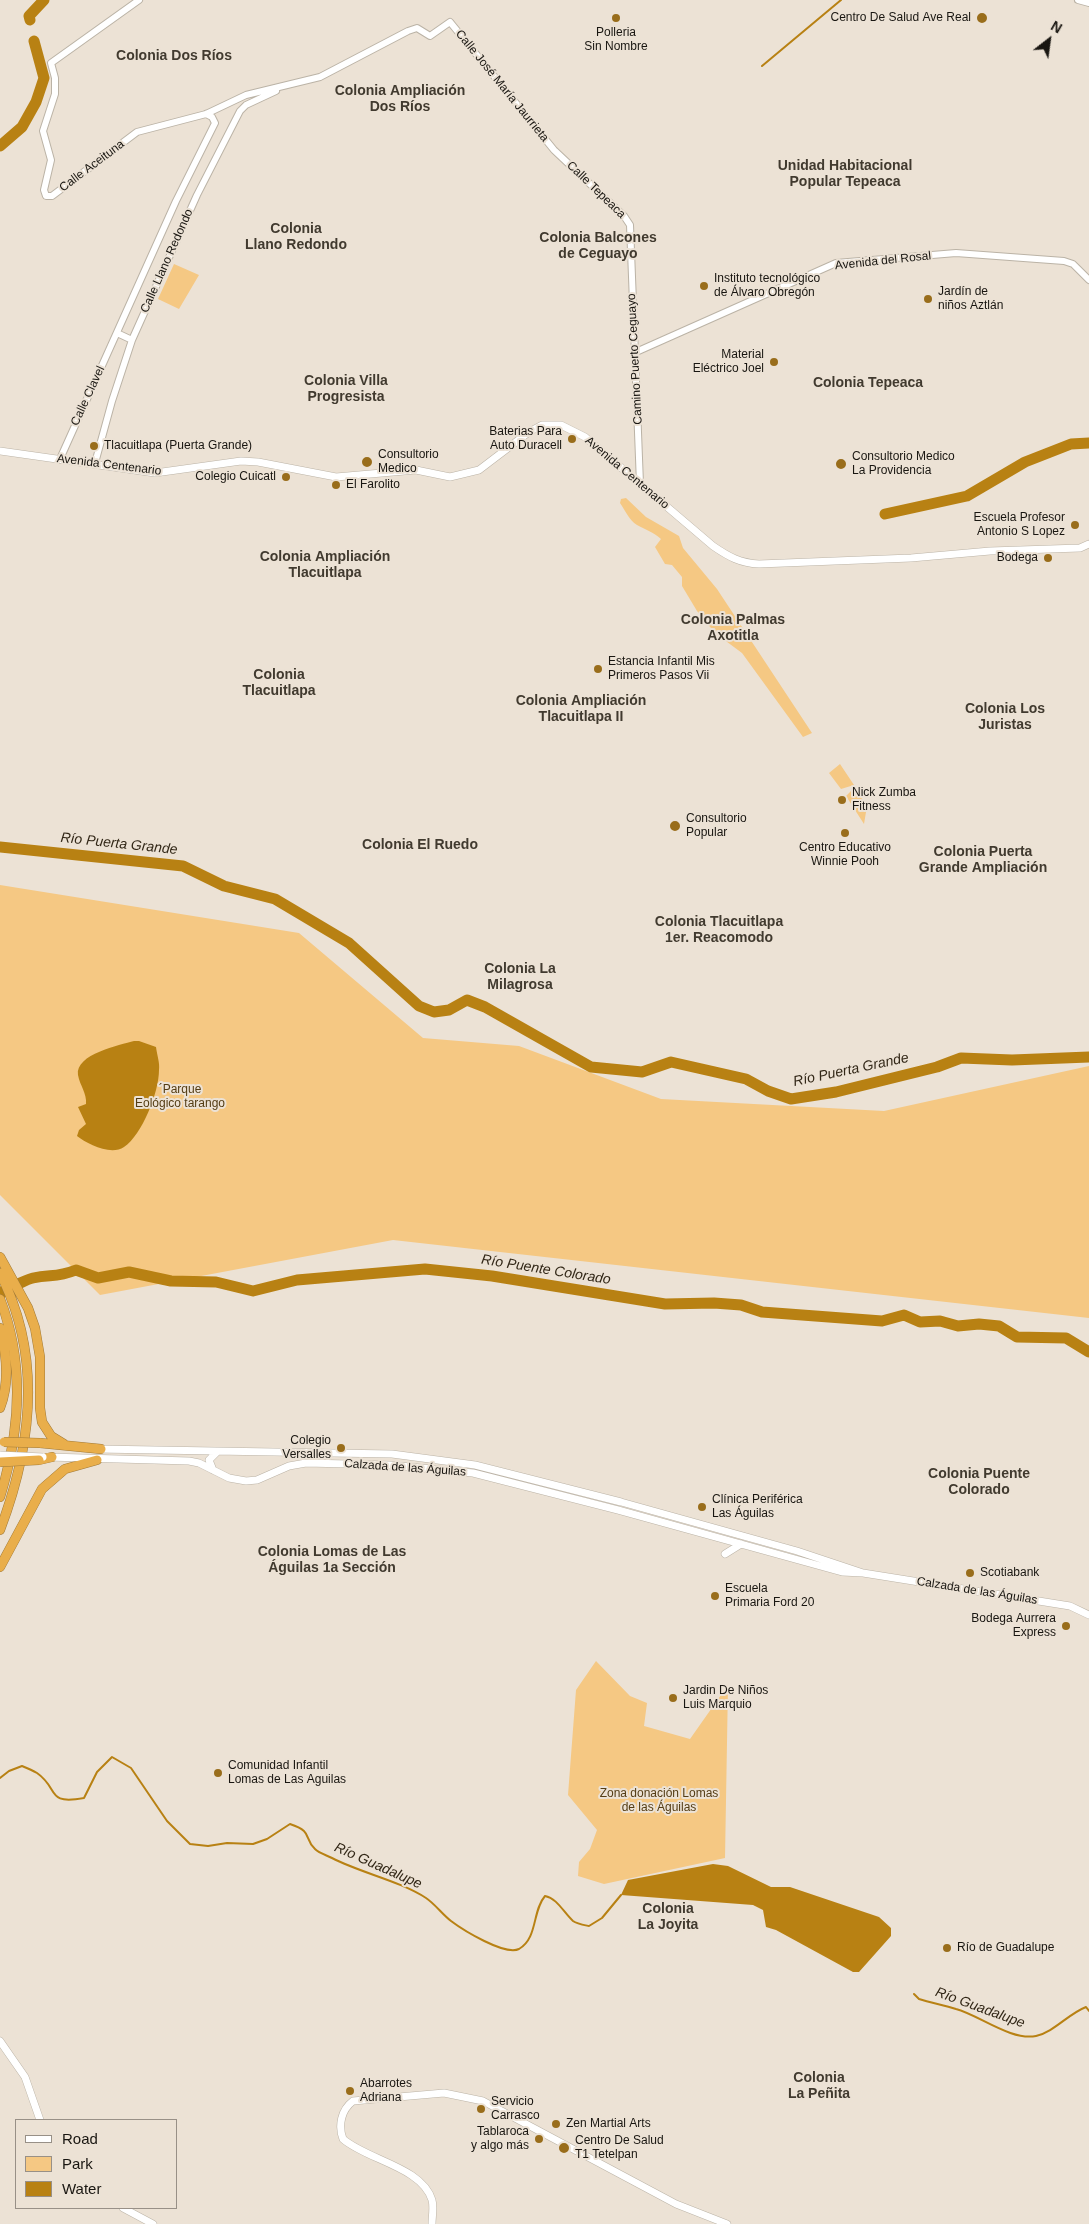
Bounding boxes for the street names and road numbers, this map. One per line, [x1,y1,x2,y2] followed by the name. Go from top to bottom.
[452,27,552,145] street label: Calle José María Jaurrieta
[57,137,127,195] street label: Calle Aceituna
[564,158,628,222] street label: Calle Tepeaca
[138,207,196,315] street label: Calle Llano Redondo
[834,249,932,273] street label: Avenida del Rosal
[624,293,646,425] street label: Camino Puerto Ceguayo
[68,364,108,428] street label: Calle Clavel
[582,434,672,512] street label: Avenida Centenario
[56,451,162,479] street label: Avenida Centenario
[344,1457,466,1479] street label: Calzada de las Águilas
[916,1574,1038,1608] street label: Calzada de las Águilas

